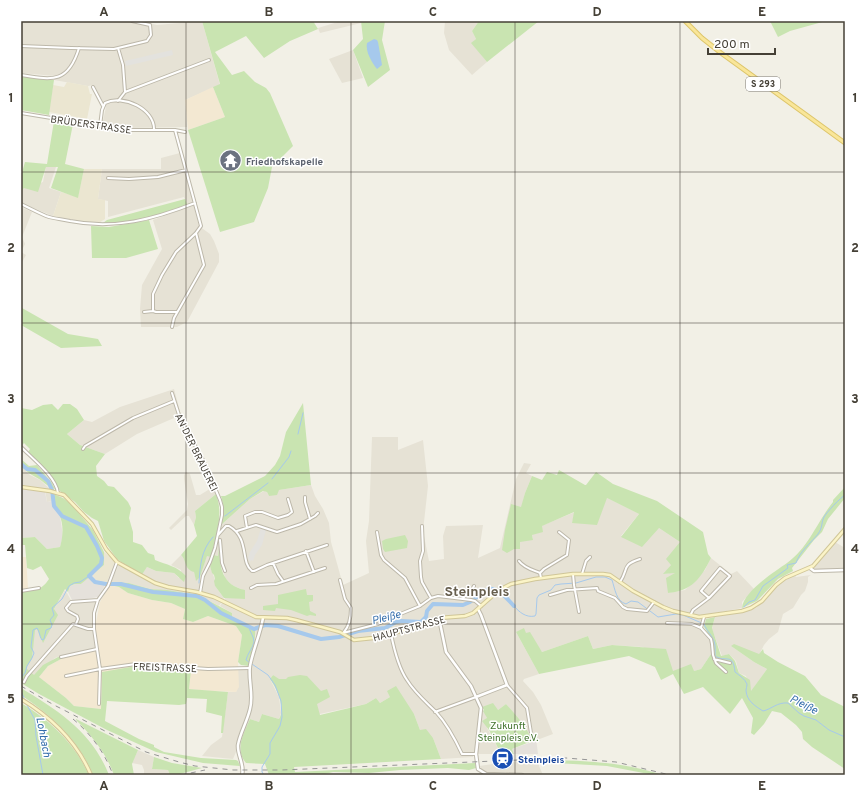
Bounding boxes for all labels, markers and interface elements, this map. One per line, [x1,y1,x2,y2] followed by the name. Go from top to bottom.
[99,5,109,21] text: A
[265,5,274,21] text: B
[429,5,437,21] text: C
[592,5,602,21] text: D
[758,5,766,21] text: E
[708,30,775,56] scale bar
[714,37,750,53] text: 200 m
[746,77,780,91] road number: S 293
[8,91,14,107] text: 1
[852,91,858,107] text: 1
[49,113,132,138] street label: BRÜDERSTRASSE
[217,148,243,174] temple icon: Friedhofskapelle
[246,156,324,169] place label: Friedhofskapelle
[7,241,15,257] text: 2
[851,241,859,257] text: 2
[7,392,15,408] text: 3
[851,392,859,408] text: 3
[171,411,220,494] street label: AN DER BRAUEREI
[7,542,15,558] text: 4
[851,542,859,558] text: 4
[445,584,510,601] district label: Steinpleis
[370,608,402,628] water label: Pleiße
[372,614,447,645] street label: HAUPTSTRASSE
[133,661,197,676] street label: FREISTRASSE
[7,692,15,708] text: 5
[787,692,820,718] water label: Pleiße
[851,692,859,708] text: 5
[32,716,54,759] water label: Lohbach
[478,720,538,745] park label: Zukunft Steinpleis e.V.
[489,746,515,772] station icon: Steinpleis
[518,754,564,767] place label: Steinpleis
[99,779,109,795] text: A
[265,779,274,795] text: B
[429,779,437,795] text: C
[592,779,602,795] text: D
[758,779,766,795] text: E

